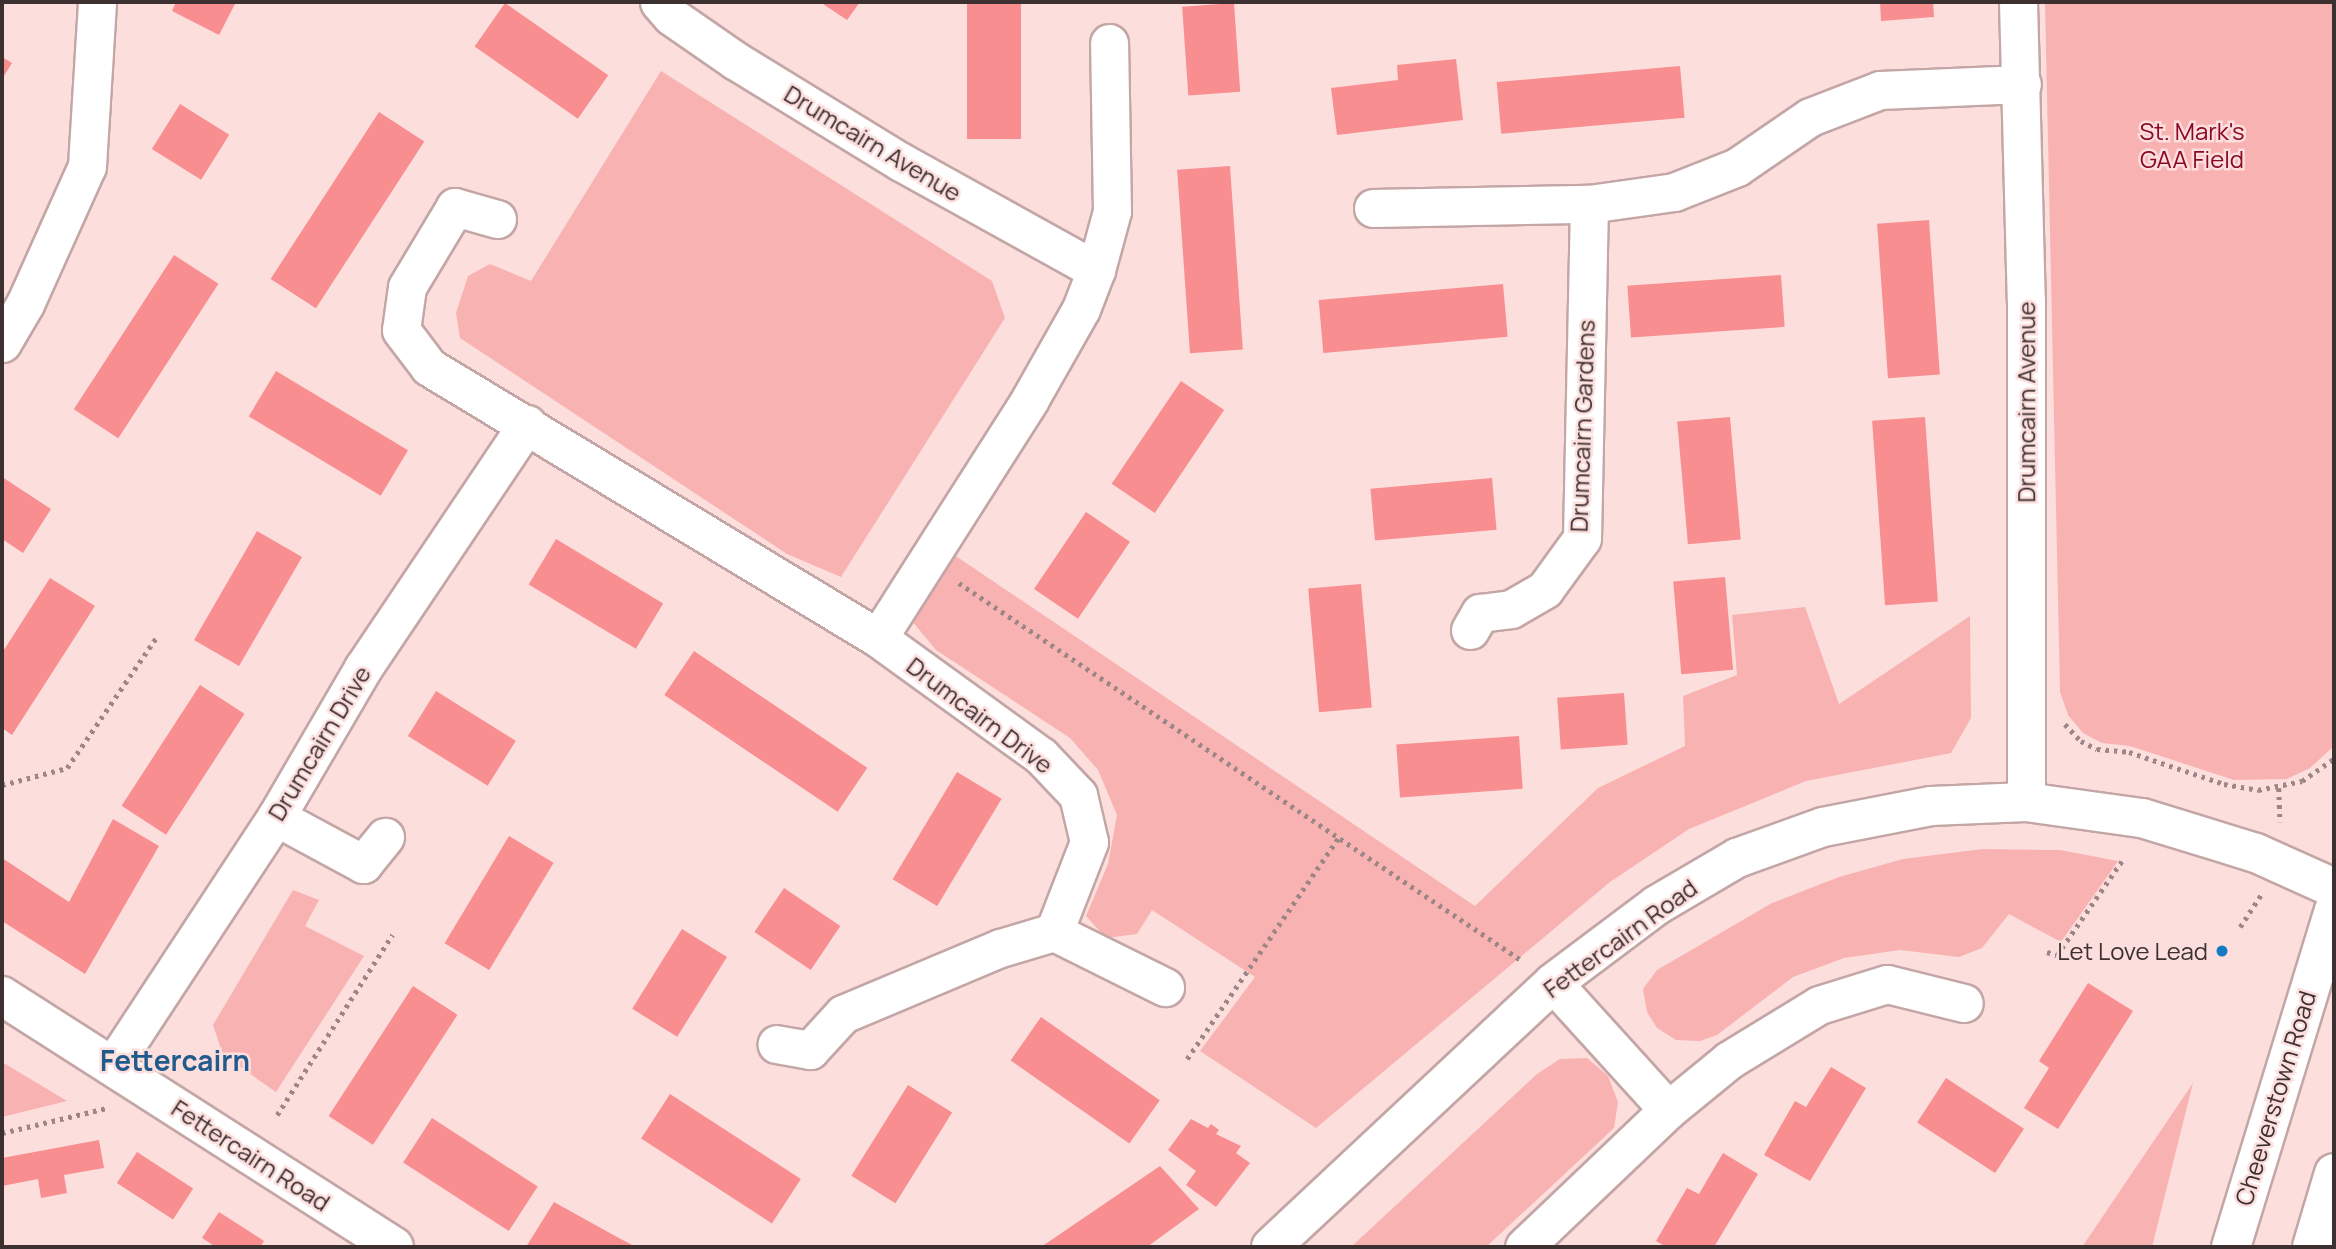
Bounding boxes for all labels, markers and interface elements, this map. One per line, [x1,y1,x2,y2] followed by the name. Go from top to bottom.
[779,79,967,207] street label: Drumcairn Avenue
[2139,117,2245,173] park label: St. Mark's GAA Field
[2012,301,2040,503] street label: Drumcairn Avenue
[1564,319,1600,533] street label: Drumcairn Gardens
[901,651,1059,779] street label: Drumcairn Drive
[262,660,376,826] street label: Drumcairn Drive
[1538,873,1702,1003] street label: Fettercairn Road
[2057,937,2208,965] place label: Let Love Lead
[2214,943,2230,959] marker: Let Love Lead
[2229,987,2321,1209] street label: Cheeverstown Road
[100,1043,250,1077] district label: Fettercairn
[167,1093,335,1217] street label: Fettercairn Road

